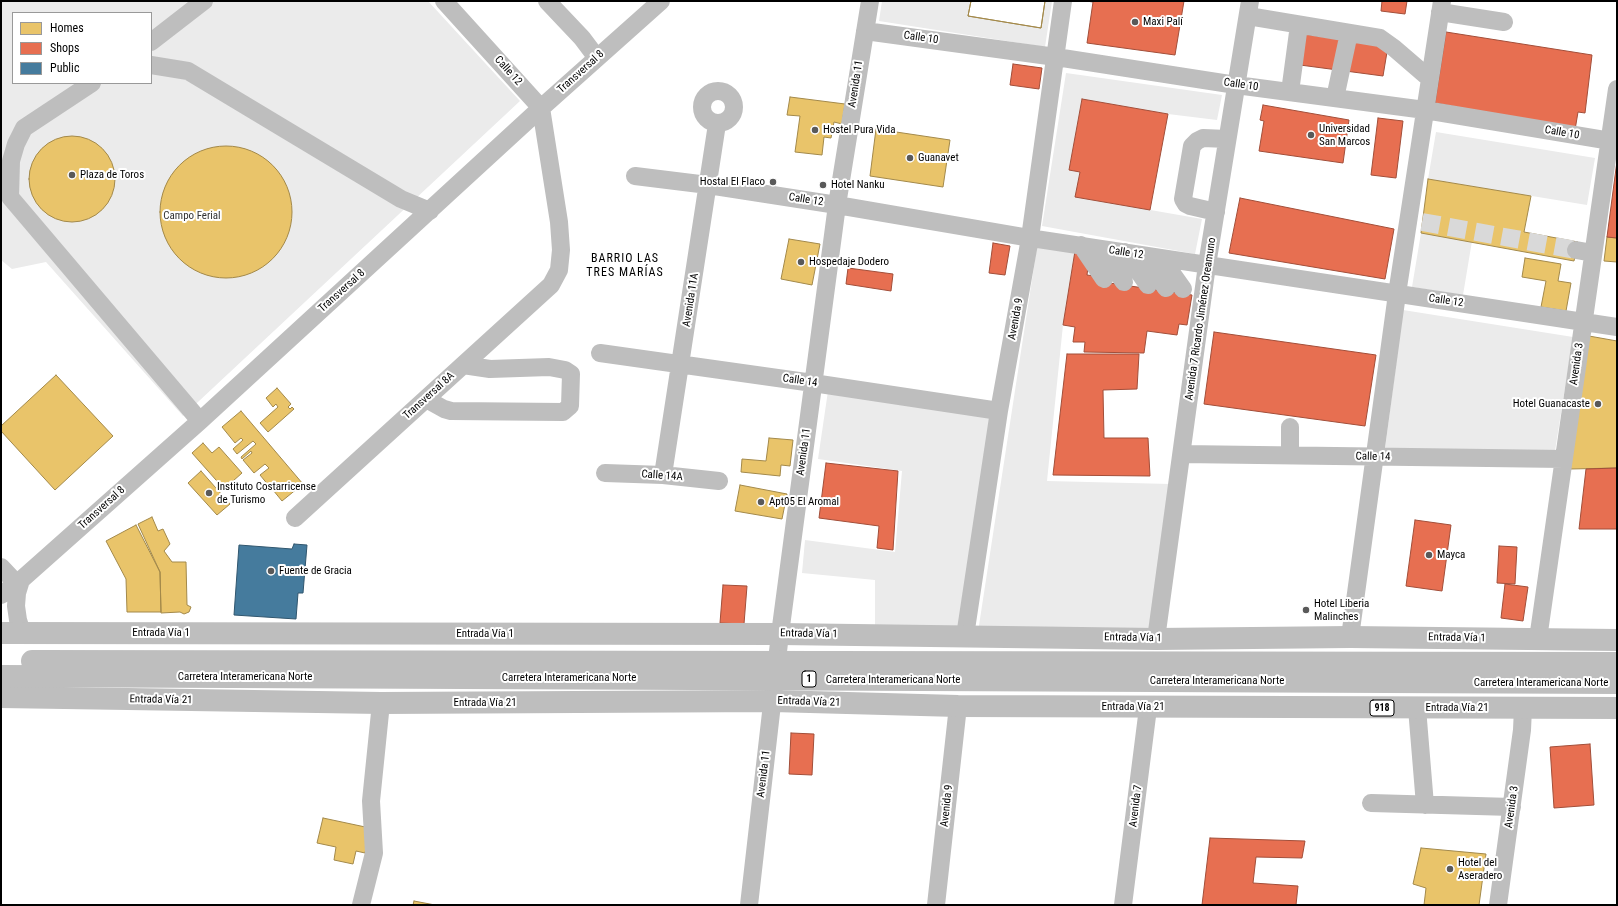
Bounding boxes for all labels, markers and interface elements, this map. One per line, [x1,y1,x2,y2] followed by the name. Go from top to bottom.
[12,12,152,84] legend
[1143,15,1183,29] place label: Maxi Palí
[1130,17,1140,27] marker: Maxi Palí
[50,21,84,35] text: Homes
[903,29,939,47] street label: Calle 10
[50,41,79,55] text: Shops
[555,48,607,96] street label: Transversal 8
[491,54,525,88] street label: Calle 12
[846,59,866,109] street label: Avenida 11
[50,61,79,75] text: Public
[1223,76,1259,94] street label: Calle 10
[1319,122,1370,148] place label: Universidad San Marcos
[823,123,896,137] place label: Hostel Pura Vida
[1544,123,1580,143] street label: Calle 10
[810,125,820,135] marker: Hostel Pura Vida
[1306,130,1316,140] marker: Universidad San Marcos
[918,151,959,165] place label: Guanavet
[905,153,915,163] marker: Guanavet
[80,168,144,182] place label: Plaza de Toros
[67,170,77,180] marker: Plaza de Toros
[700,175,765,189] place label: Hostal El Flaco
[768,177,778,187] marker: Hostal El Flaco
[831,178,884,192] place label: Hotel Nanku
[818,180,828,190] marker: Hotel Nanku
[788,191,824,209] street label: Calle 12
[163,209,221,223] park label: Campo Ferial
[1183,237,1219,401] street label: Avenida 7 Ricardo Jiménez Oreamuno
[1108,244,1144,262] street label: Calle 12
[586,252,664,280] district label: BARRIO LAS TRES MARÍAS
[809,255,889,269] place label: Hospedaje Dodero
[796,257,806,267] marker: Hospedaje Dodero
[316,267,368,315] street label: Transversal 8
[680,272,702,328] street label: Avenida 11A
[1428,292,1464,310] street label: Calle 12
[1006,297,1026,341] street label: Avenida 9
[1568,342,1586,386] street label: Avenida 3
[401,370,457,422] street label: Transversal 8A
[782,372,818,390] street label: Calle 14
[1513,397,1590,411] place label: Hotel Guanacaste
[1593,399,1603,409] marker: Hotel Guanacaste
[794,427,814,477] street label: Avenida 11
[1355,450,1391,464] street label: Calle 14
[641,468,683,484] street label: Calle 14A
[217,480,316,506] place label: Instituto Costarricense de Turismo
[76,484,128,532] street label: Transversal 8
[204,488,214,498] marker: Instituto Costarricense de Turismo
[769,495,839,509] place label: Apt05 El Aromal
[756,497,766,507] marker: Apt05 El Aromal
[1437,548,1465,562] place label: Mayca
[1424,550,1434,560] marker: Mayca
[279,564,352,578] place label: Fuente de Gracia
[266,566,276,576] marker: Fuente de Gracia
[1314,597,1369,623] place label: Hotel Liberia Malinches
[1301,605,1311,615] marker: Hotel Liberia Malinches
[132,626,190,640] street label: Entrada Vía 1
[456,627,514,641] street label: Entrada Vía 1
[780,627,838,641] street label: Entrada Vía 1
[1104,631,1162,645] street label: Entrada Vía 1
[1428,631,1486,645] street label: Entrada Vía 1
[178,670,312,684] street label: Carretera Interamericana Norte
[502,671,636,685] street label: Carretera Interamericana Norte
[802,671,816,687] road number: 1
[826,673,960,687] street label: Carretera Interamericana Norte
[1150,674,1284,688] street label: Carretera Interamericana Norte
[1474,676,1608,690] street label: Carretera Interamericana Norte
[129,693,193,707] street label: Entrada Vía 21
[777,694,841,710] street label: Entrada Vía 21
[453,696,517,710] street label: Entrada Vía 21
[1101,700,1165,714] street label: Entrada Vía 21
[1370,700,1394,716] road number: 918
[1425,701,1489,715] street label: Entrada Vía 21
[755,749,773,799] street label: Avenida 11
[938,784,956,828] street label: Avenida 9
[1127,784,1145,828] street label: Avenida 7
[1503,785,1521,829] street label: Avenida 3
[1458,856,1502,882] place label: Hotel del Aseradero
[1445,864,1455,874] marker: Hotel del Aseradero

